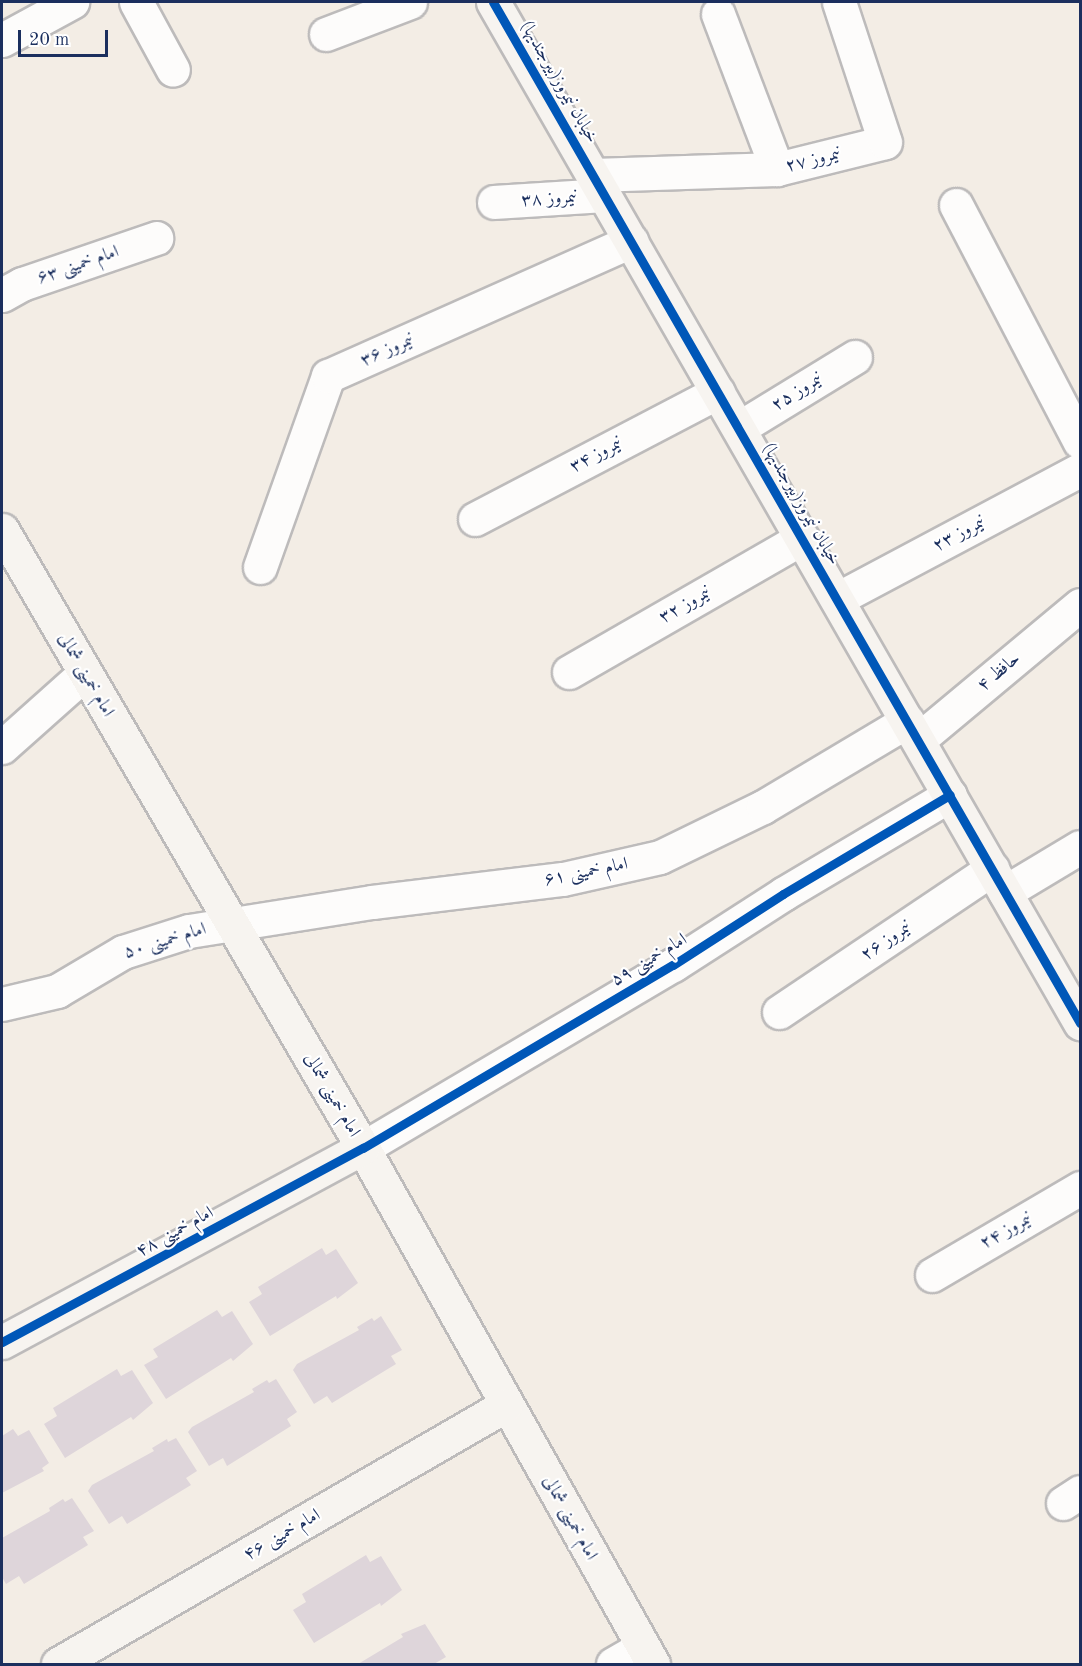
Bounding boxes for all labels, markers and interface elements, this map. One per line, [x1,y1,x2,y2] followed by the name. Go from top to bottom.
[515,17,603,147] street label: خیابان نیمروز(بیرجندیها)
[21,18,111,56] scale bar
[29,31,69,49] text: 20 m
[783,143,843,177] street label: نیمروز ۲۷
[520,186,578,212] street label: نیمروز ۳۸
[34,241,122,289] street label: امام خمینی ۶۳
[357,329,417,371] street label: نیمروز ۳۶
[768,368,826,416] street label: نیمروز ۲۵
[566,432,626,478] street label: نیمروز ۳۴
[757,439,845,569] street label: خیابان نیمروز(بیرجندیها)
[929,511,989,557] street label: نیمروز ۲۳
[655,582,715,628] street label: نیمروز ۳۲
[53,629,119,721] street label: امام خمینی شمالی
[973,648,1025,696] street label: حافظ ۴
[542,853,630,891] street label: امام خمینی ۶۱
[857,916,915,966] street label: نیمروز ۲۶
[121,918,209,964] street label: امام خمینی ۵۰
[607,929,691,991] street label: امام خمینی ۵۹
[299,1049,365,1141] street label: امام خمینی شمالی
[133,1202,217,1262] street label: امام خمینی ۴۸
[976,1208,1036,1254] street label: نیمروز ۲۴
[538,1472,602,1564] street label: امام خمینی شمالی
[240,1504,324,1566] street label: امام خمینی ۴۶

